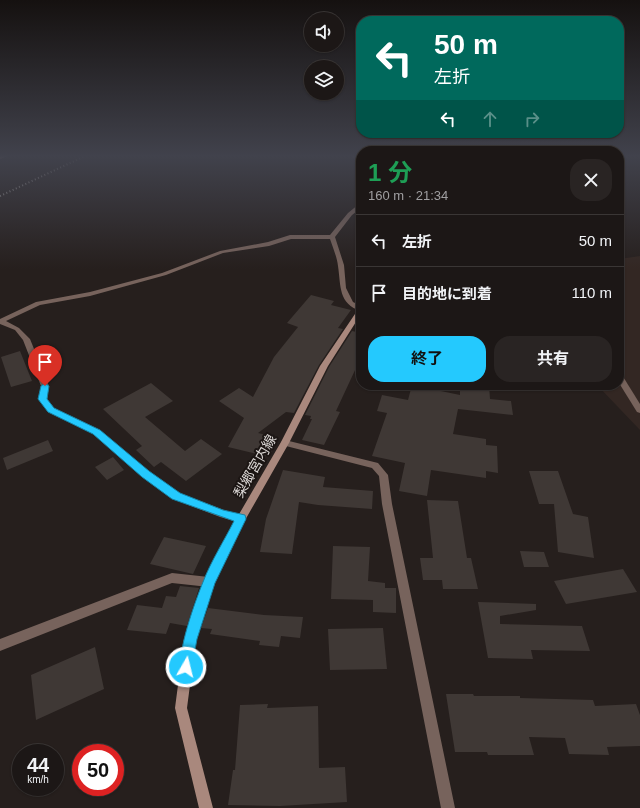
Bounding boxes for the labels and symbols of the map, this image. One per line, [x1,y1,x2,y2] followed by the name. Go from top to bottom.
[28,345,62,386] pin
[231,432,279,500] street label: 梨郷宮内線
[165,646,207,688] position arrow
[72,744,124,796] speed limit sign: 50

